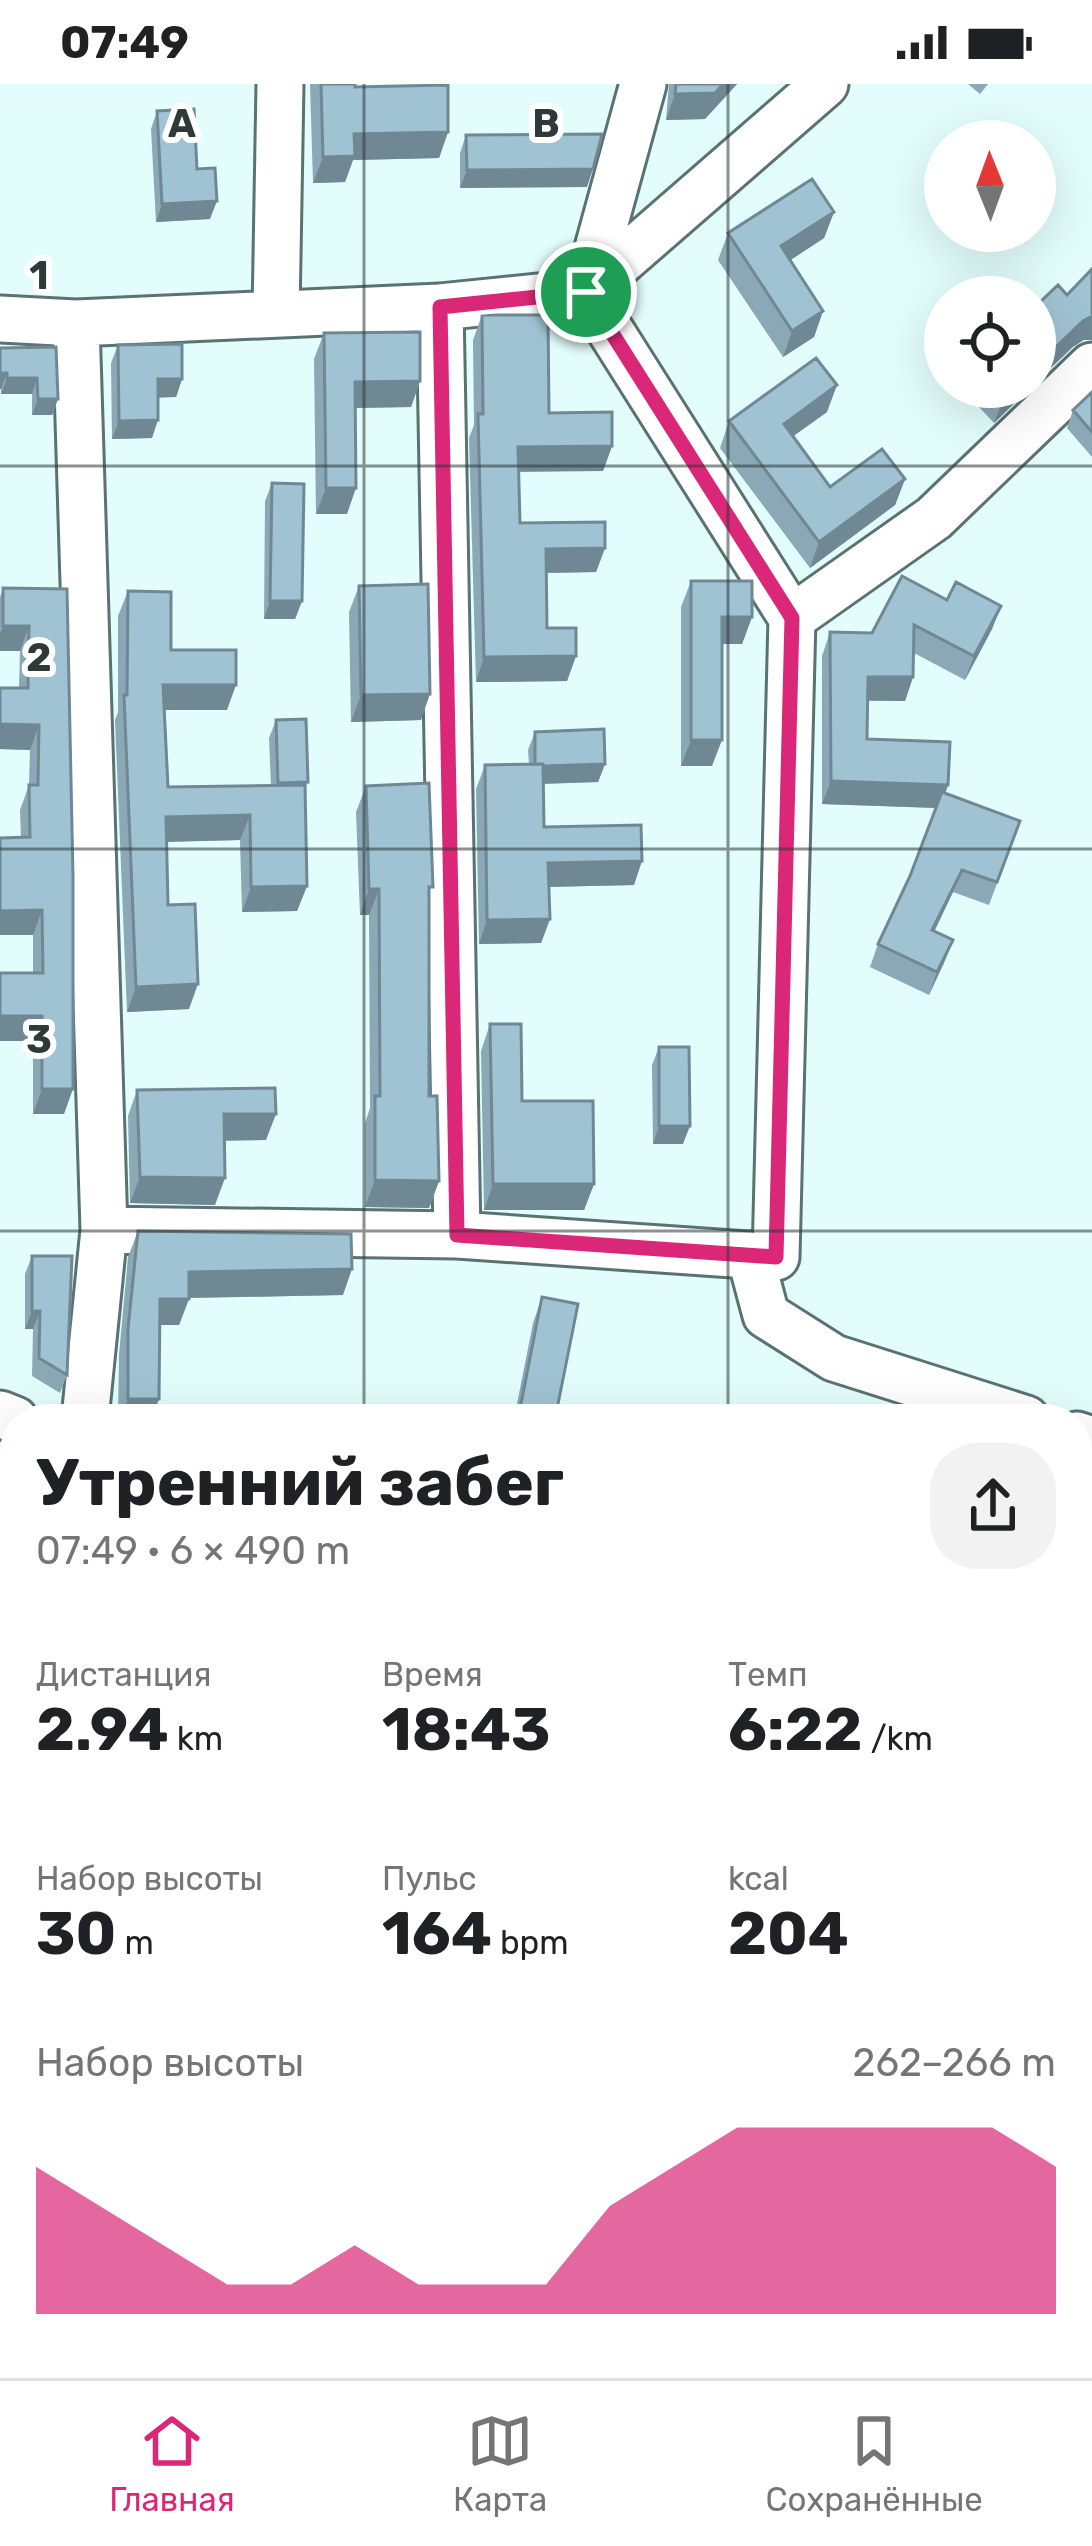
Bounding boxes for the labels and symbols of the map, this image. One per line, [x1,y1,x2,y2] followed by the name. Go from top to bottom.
[168,101,196,147] text: A
[532,101,560,147] text: B
[924,120,1056,252] north arrow
[535,241,637,343] pin
[29,253,49,299] text: 1
[26,635,52,681] text: 2
[26,1017,52,1063] text: 3

